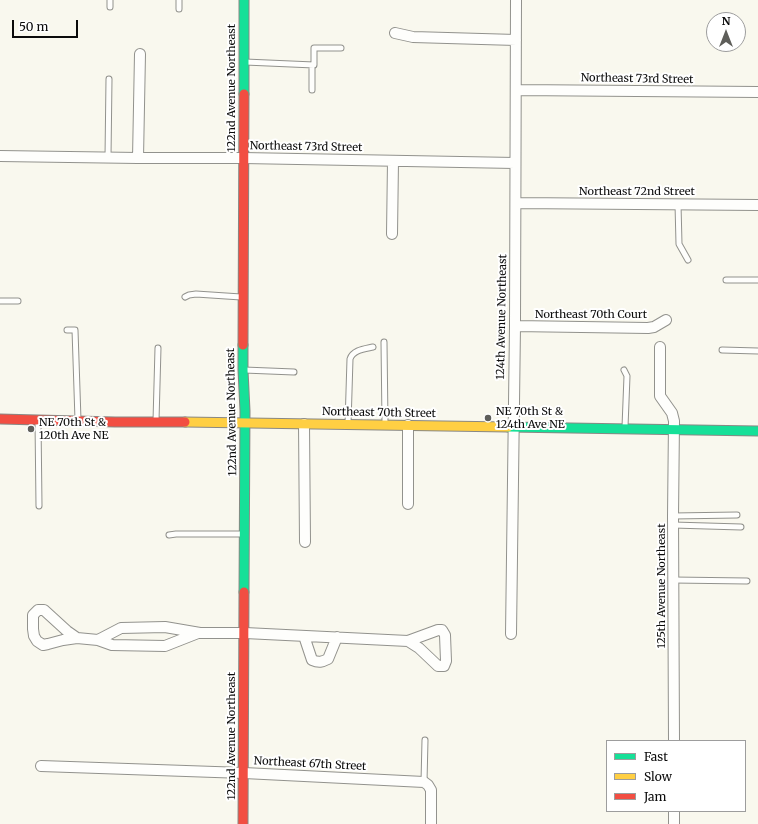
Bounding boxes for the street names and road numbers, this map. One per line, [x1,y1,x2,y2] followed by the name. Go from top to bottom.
[225,24,239,152] street label: 122nd Avenue Northeast
[581,71,693,87] street label: Northeast 73rd Street
[250,139,362,155] street label: Northeast 73rd Street
[579,185,695,199] street label: Northeast 72nd Street
[494,254,510,380] street label: 124th Avenue Northeast
[535,308,647,322] street label: Northeast 70th Court
[224,348,240,476] street label: 122nd Avenue Northeast
[322,405,436,421] street label: Northeast 70th Street
[655,524,669,648] street label: 125th Avenue Northeast
[225,672,239,800] street label: 122nd Avenue Northeast
[253,754,367,774] street label: Northeast 67th Street

